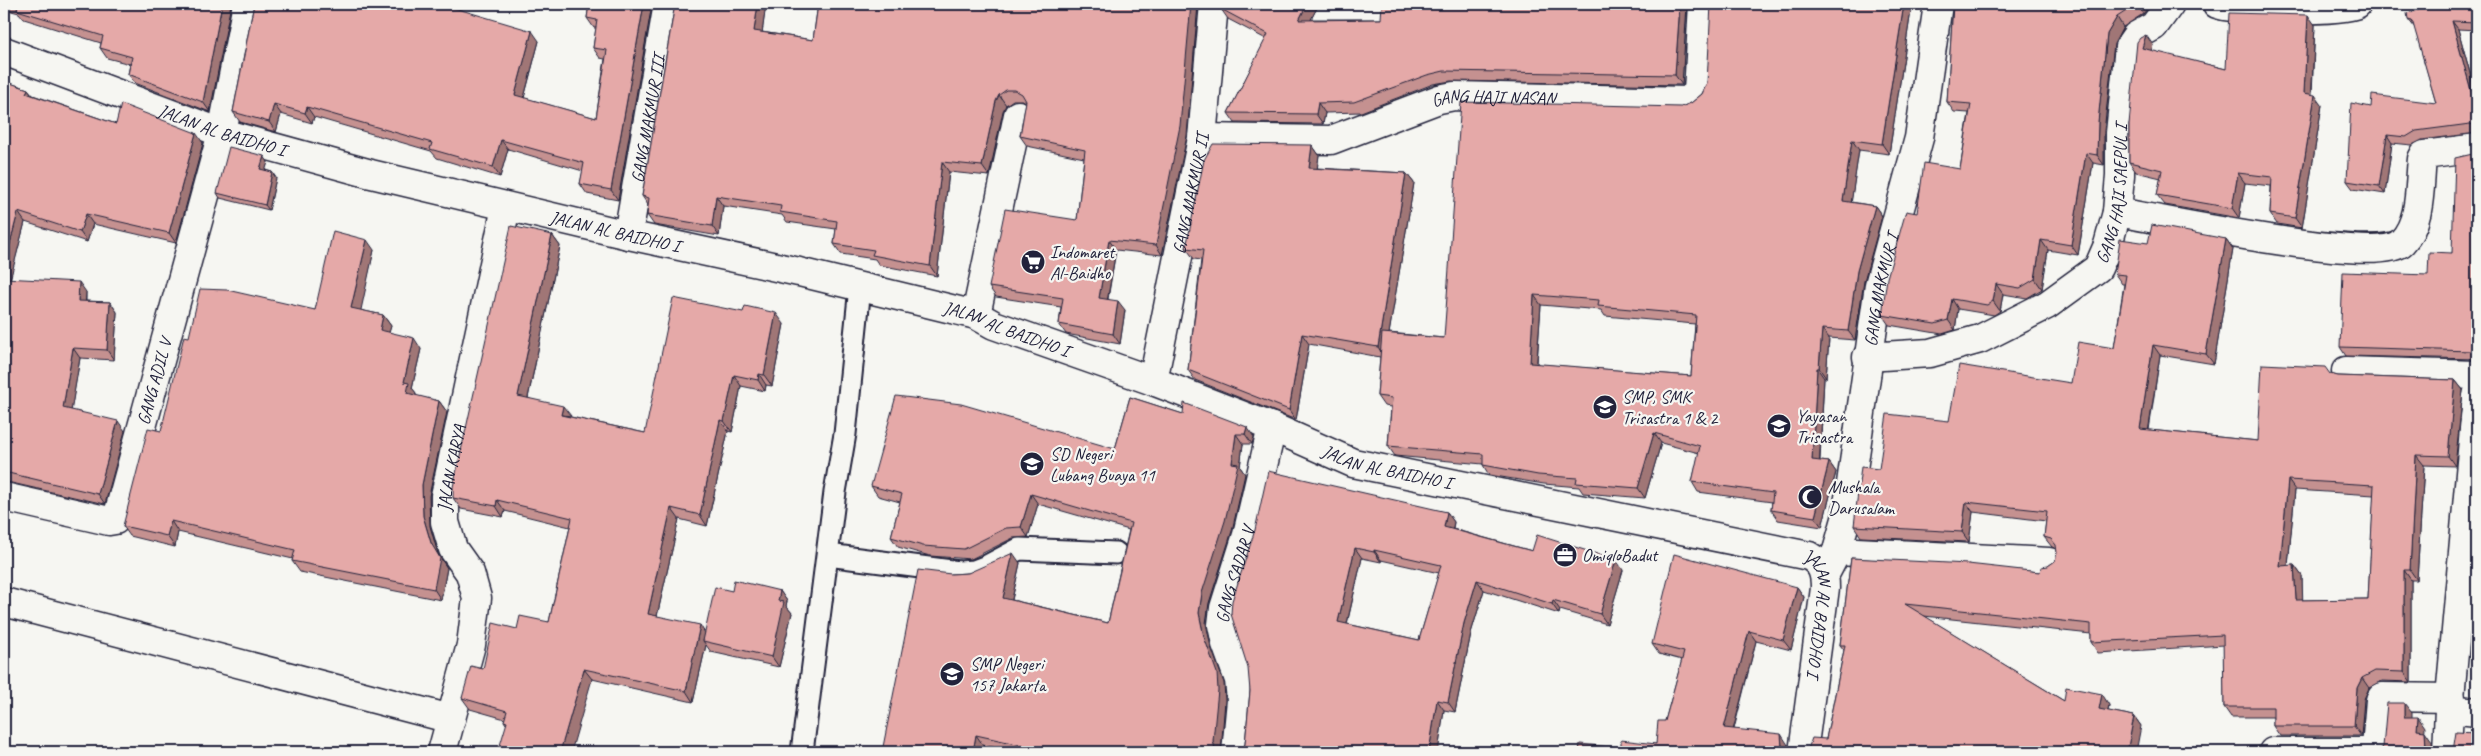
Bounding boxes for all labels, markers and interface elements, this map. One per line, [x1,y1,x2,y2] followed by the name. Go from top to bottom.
[626,49,671,184] street label: GANG MAKMUR III
[1428,84,1558,112] street label: GANG HAJI NASAN
[154,99,292,162] street label: JALAN AL BAIDHO I
[2090,119,2132,267] street label: GANG HAJI SAEPUL I
[1168,129,1214,256] street label: GANG MAKMUR II
[547,206,686,258] street label: JALAN AL BAIDHO I
[1859,227,1904,348] street label: GANG MAKMUR I
[1050,241,1116,284] place label: Indomaret Al-Baidho
[1020,249,1046,275] supermarket icon: Indomaret Al-Baidho
[940,296,1076,363] street label: JALAN AL BAIDHO I
[132,333,177,427] street label: GANG ADIL V
[1622,386,1719,429] place label: SMP, SMK Trisastra 1 & 2
[1592,394,1618,420] school or university icon: SMP, SMK Trisastra 1 & 2
[1796,405,1854,448] place label: Yayasan Trisastra
[1766,413,1792,439] school or university icon: Yayasan Trisastra
[434,422,471,513] street label: JALAN KARYA
[1318,439,1457,495] street label: JALAN AL BAIDHO I
[1050,443,1156,486] place label: SD Negeri Lubang Buaya 11
[1019,451,1045,477] school or university icon: SD Negeri Lubang Buaya 11
[1828,476,1896,519] place label: Mushala Darusalam
[1797,484,1823,510] mosque icon: Mushala Darusalam
[1211,522,1260,624] street label: GANG SADAR V
[1552,542,1578,568] office icon: OmiqloBadut
[1582,544,1659,566] place label: OmiqloBadut
[1801,544,1836,682] street label: JALAN AL BAIDHO I
[970,653,1047,696] place label: SMP Negeri 157 Jakarta
[939,661,965,687] school or university icon: SMP Negeri 157 Jakarta

